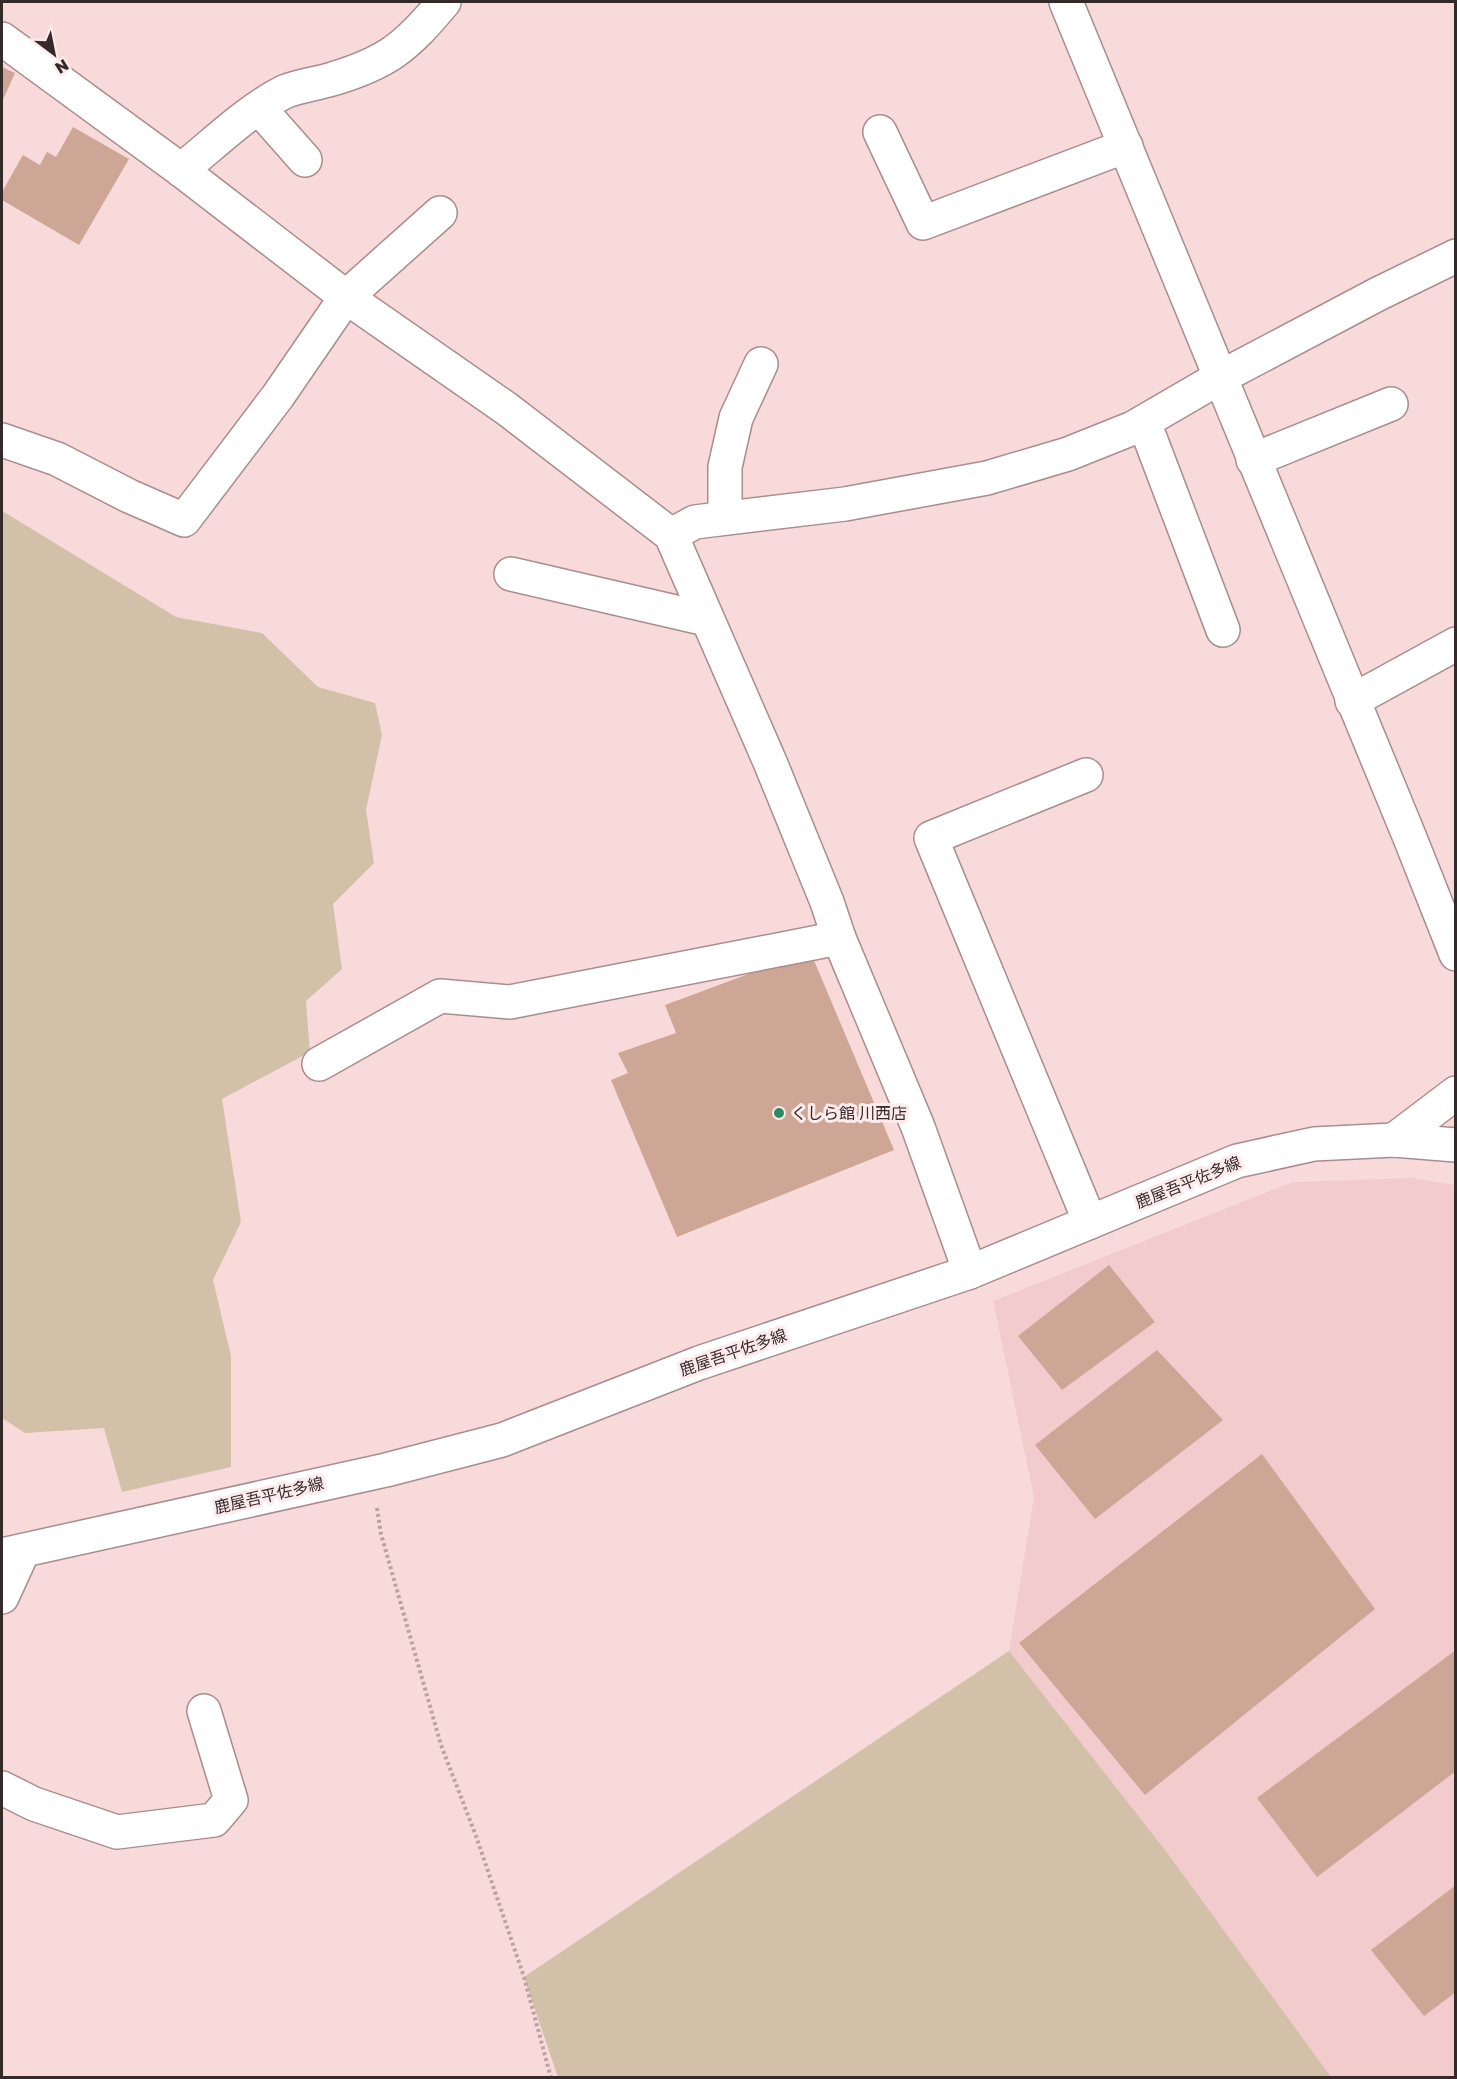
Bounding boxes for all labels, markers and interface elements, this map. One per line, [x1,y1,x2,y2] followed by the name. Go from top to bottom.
[24,24,84,84] north arrow
[51,55,72,78] text: N
[791,1103,907,1123] place label: くしら館 川西店
[772,1106,786,1120] marker: くしら館 川西店
[1132,1152,1244,1212] street label: 鹿屋吾平佐多線
[677,1324,789,1380] street label: 鹿屋吾平佐多線
[212,1473,326,1517] street label: 鹿屋吾平佐多線

